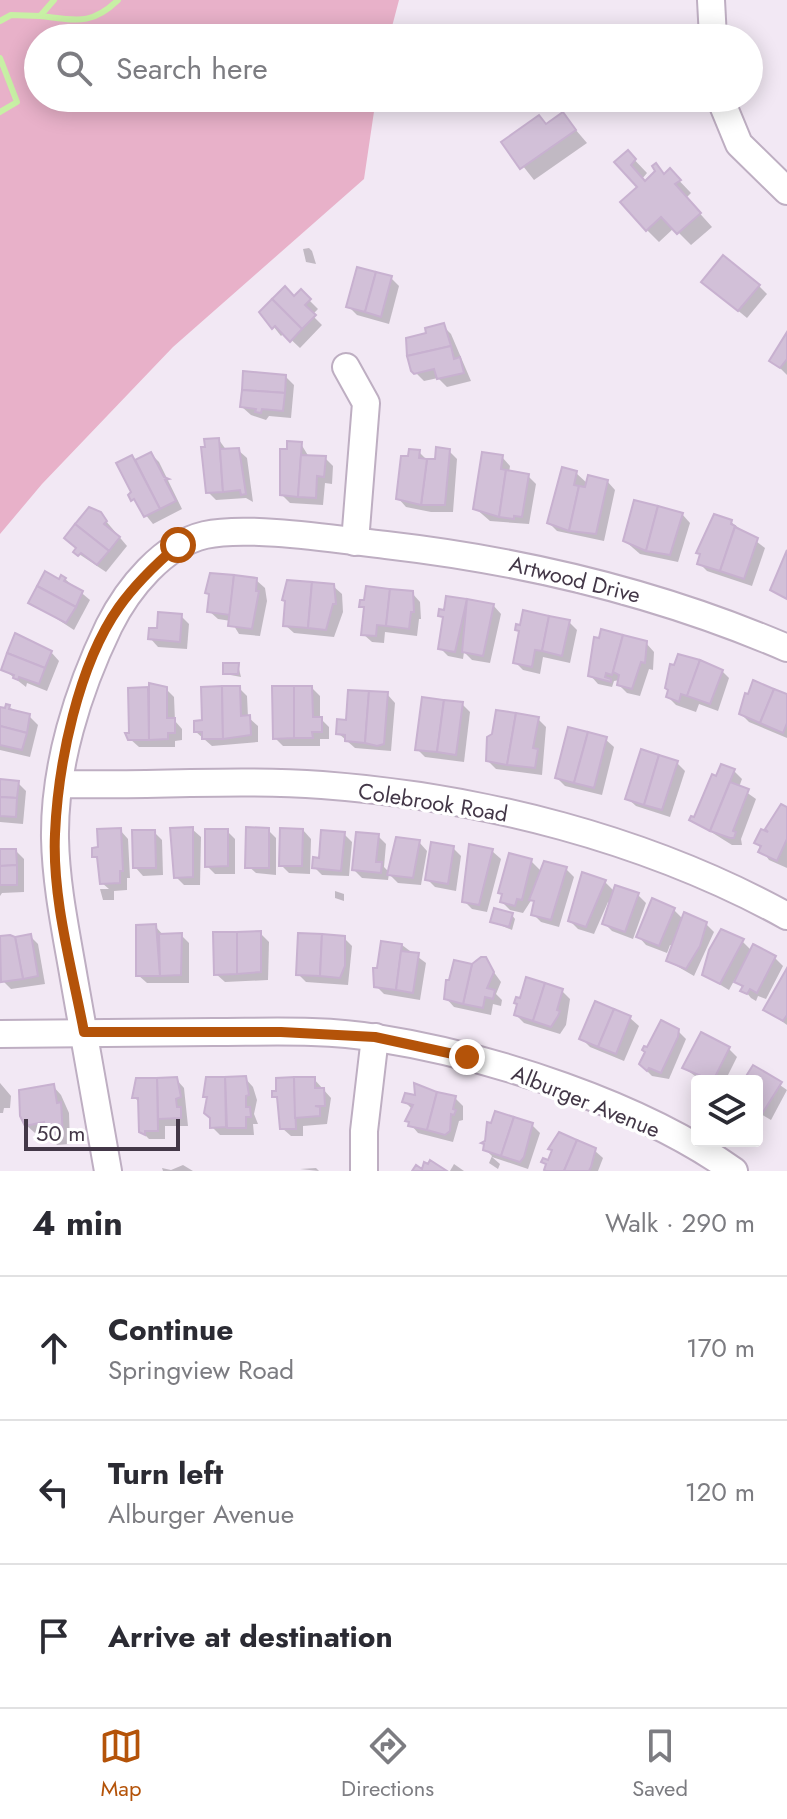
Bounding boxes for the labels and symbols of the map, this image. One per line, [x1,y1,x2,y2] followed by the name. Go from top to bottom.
[160,527,196,563] route start
[506,547,644,611] street label: Artwood Drive
[356,774,510,830] street label: Colebrook Road
[449,1039,485,1075] route end
[507,1057,665,1145] street label: Alburger Avenue
[24,1115,180,1151] scale bar

